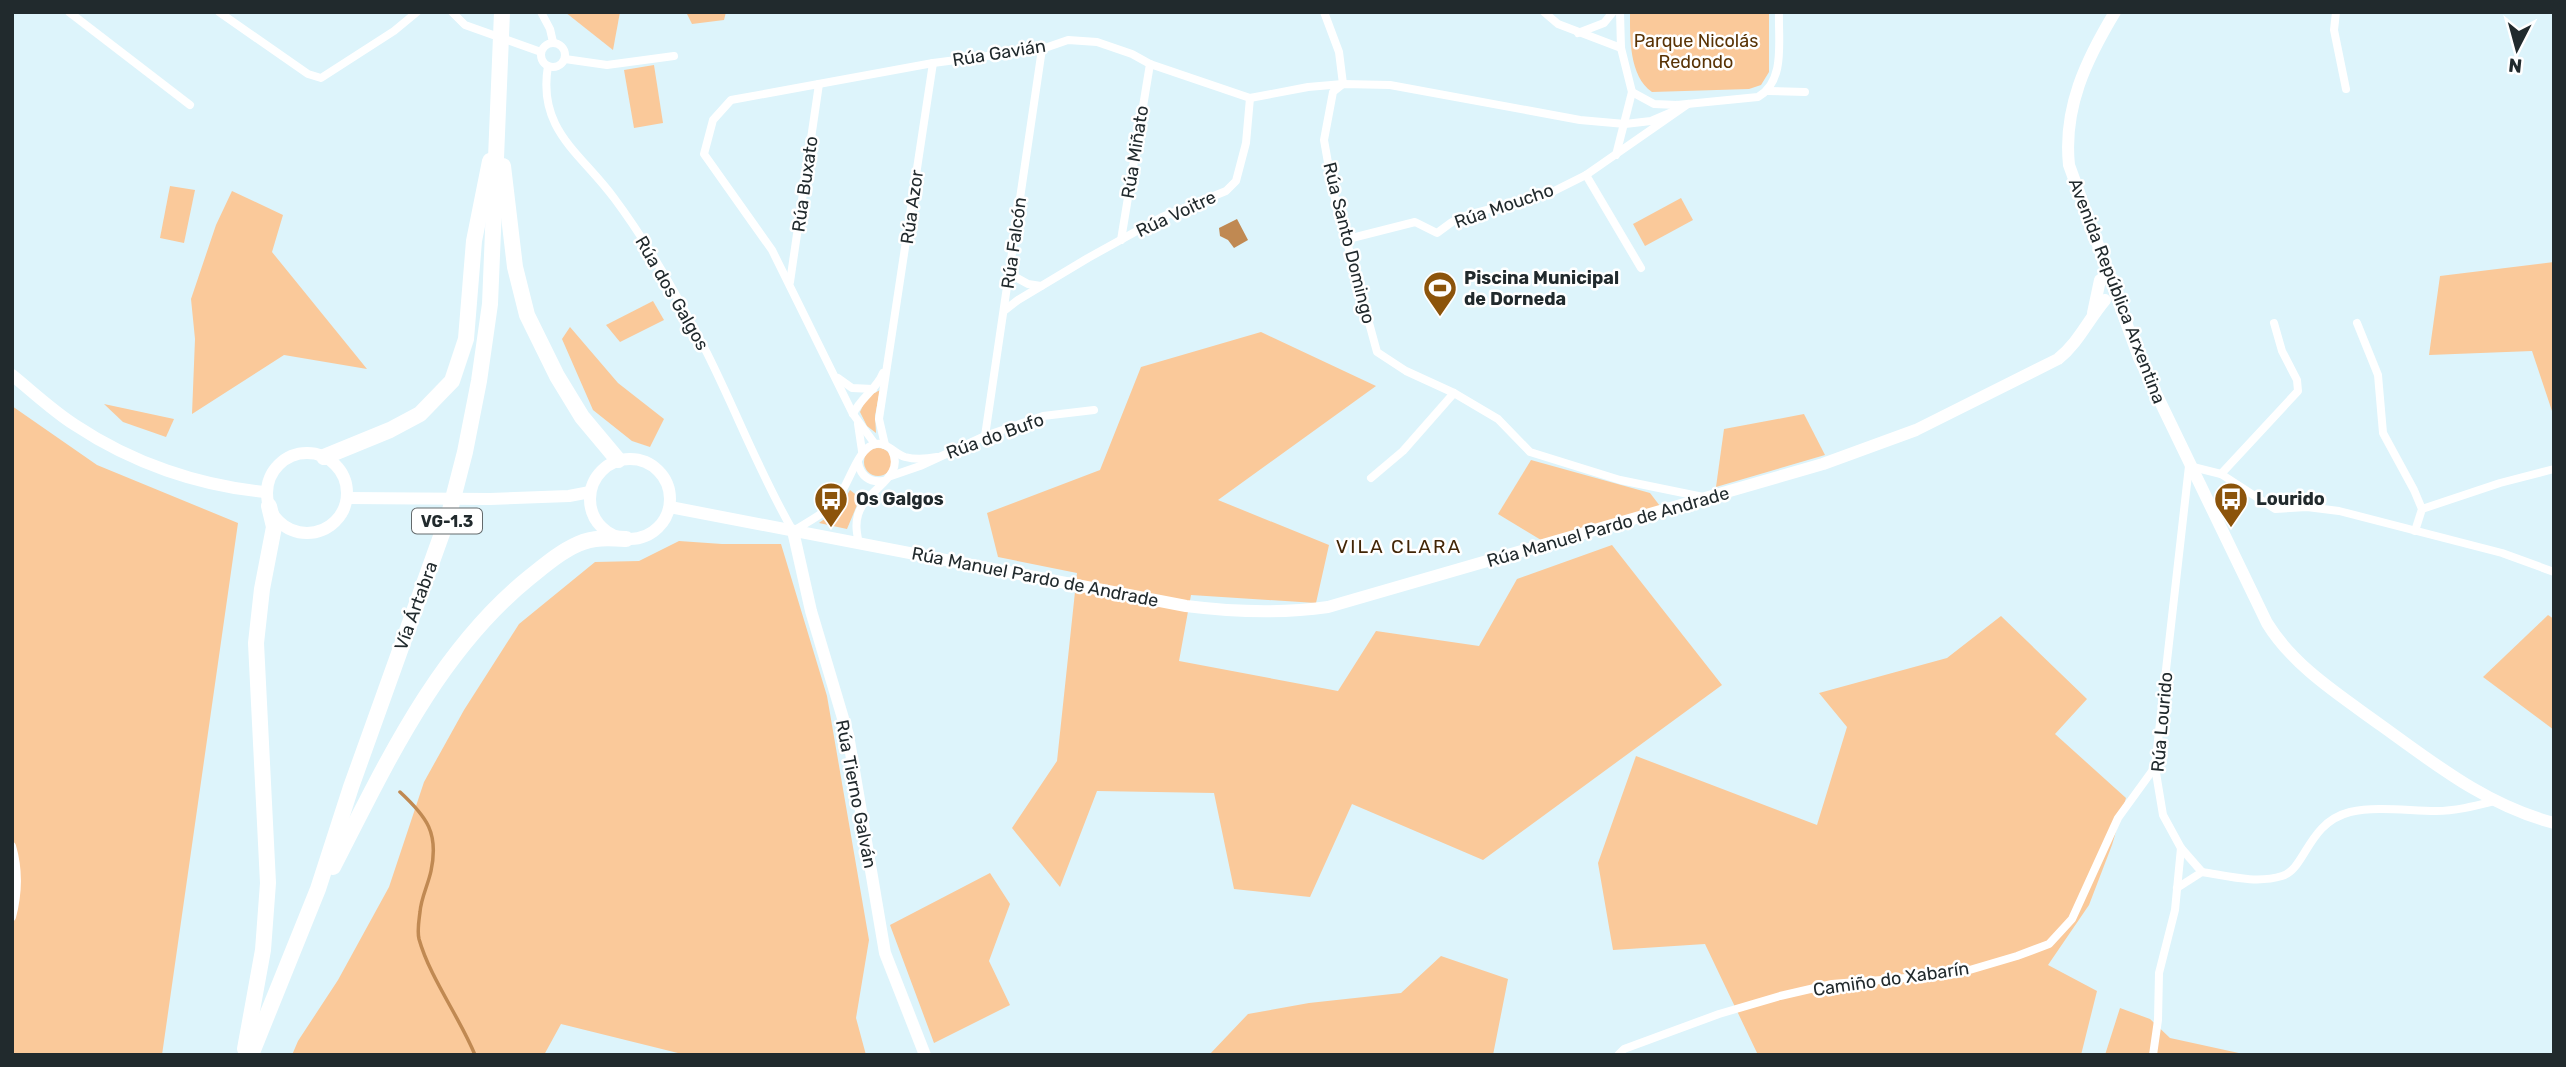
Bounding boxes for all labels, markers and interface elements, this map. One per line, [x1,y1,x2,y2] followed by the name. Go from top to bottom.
[2482,14,2552,84] north arrow
[1634,30,1758,73] park label: Parque Nicolás Redondo
[951,35,1047,71] street label: Rúa Gavián
[2507,53,2523,78] text: N
[1117,104,1153,200] street label: Rúa Miñato
[787,135,823,233] street label: Rúa Buxato
[1318,160,1380,326] street label: Rúa Santo Domingo
[896,168,928,246] street label: Rúa Azor
[2064,175,2170,407] street label: Avenida República Arxentina
[1451,179,1557,233] street label: Rúa Moucho
[1132,186,1220,242] street label: Rúa Voitre
[997,196,1031,290] street label: Rúa Falcón
[630,232,714,354] street label: Rúa dos Galgos
[1464,267,1619,310] place label: Piscina Municipal de Dorneda
[1421,269,1459,318] sports icon: Piscina Municipal de Dorneda
[943,408,1047,464] street label: Rúa do Bufo
[812,480,850,529] bus stop icon: Os Galgos
[2212,480,2250,529] bus stop icon: Lourido
[1484,482,1732,572] street label: Rúa Manuel Pardo de Andrade
[856,488,944,510] place label: Os Galgos
[2256,488,2325,510] place label: Lourido
[412,508,482,534] road number: VG-1.3
[1336,535,1462,558] district label: VILA CLARA
[910,542,1160,612] street label: Rúa Manuel Pardo de Andrade
[390,558,442,654] street label: Vía Ártabra
[2147,671,2177,773] street label: Rúa Lourido
[831,718,881,870] street label: Rúa Tierno Galván
[1812,957,1970,1001] street label: Camiño do Xabarín

